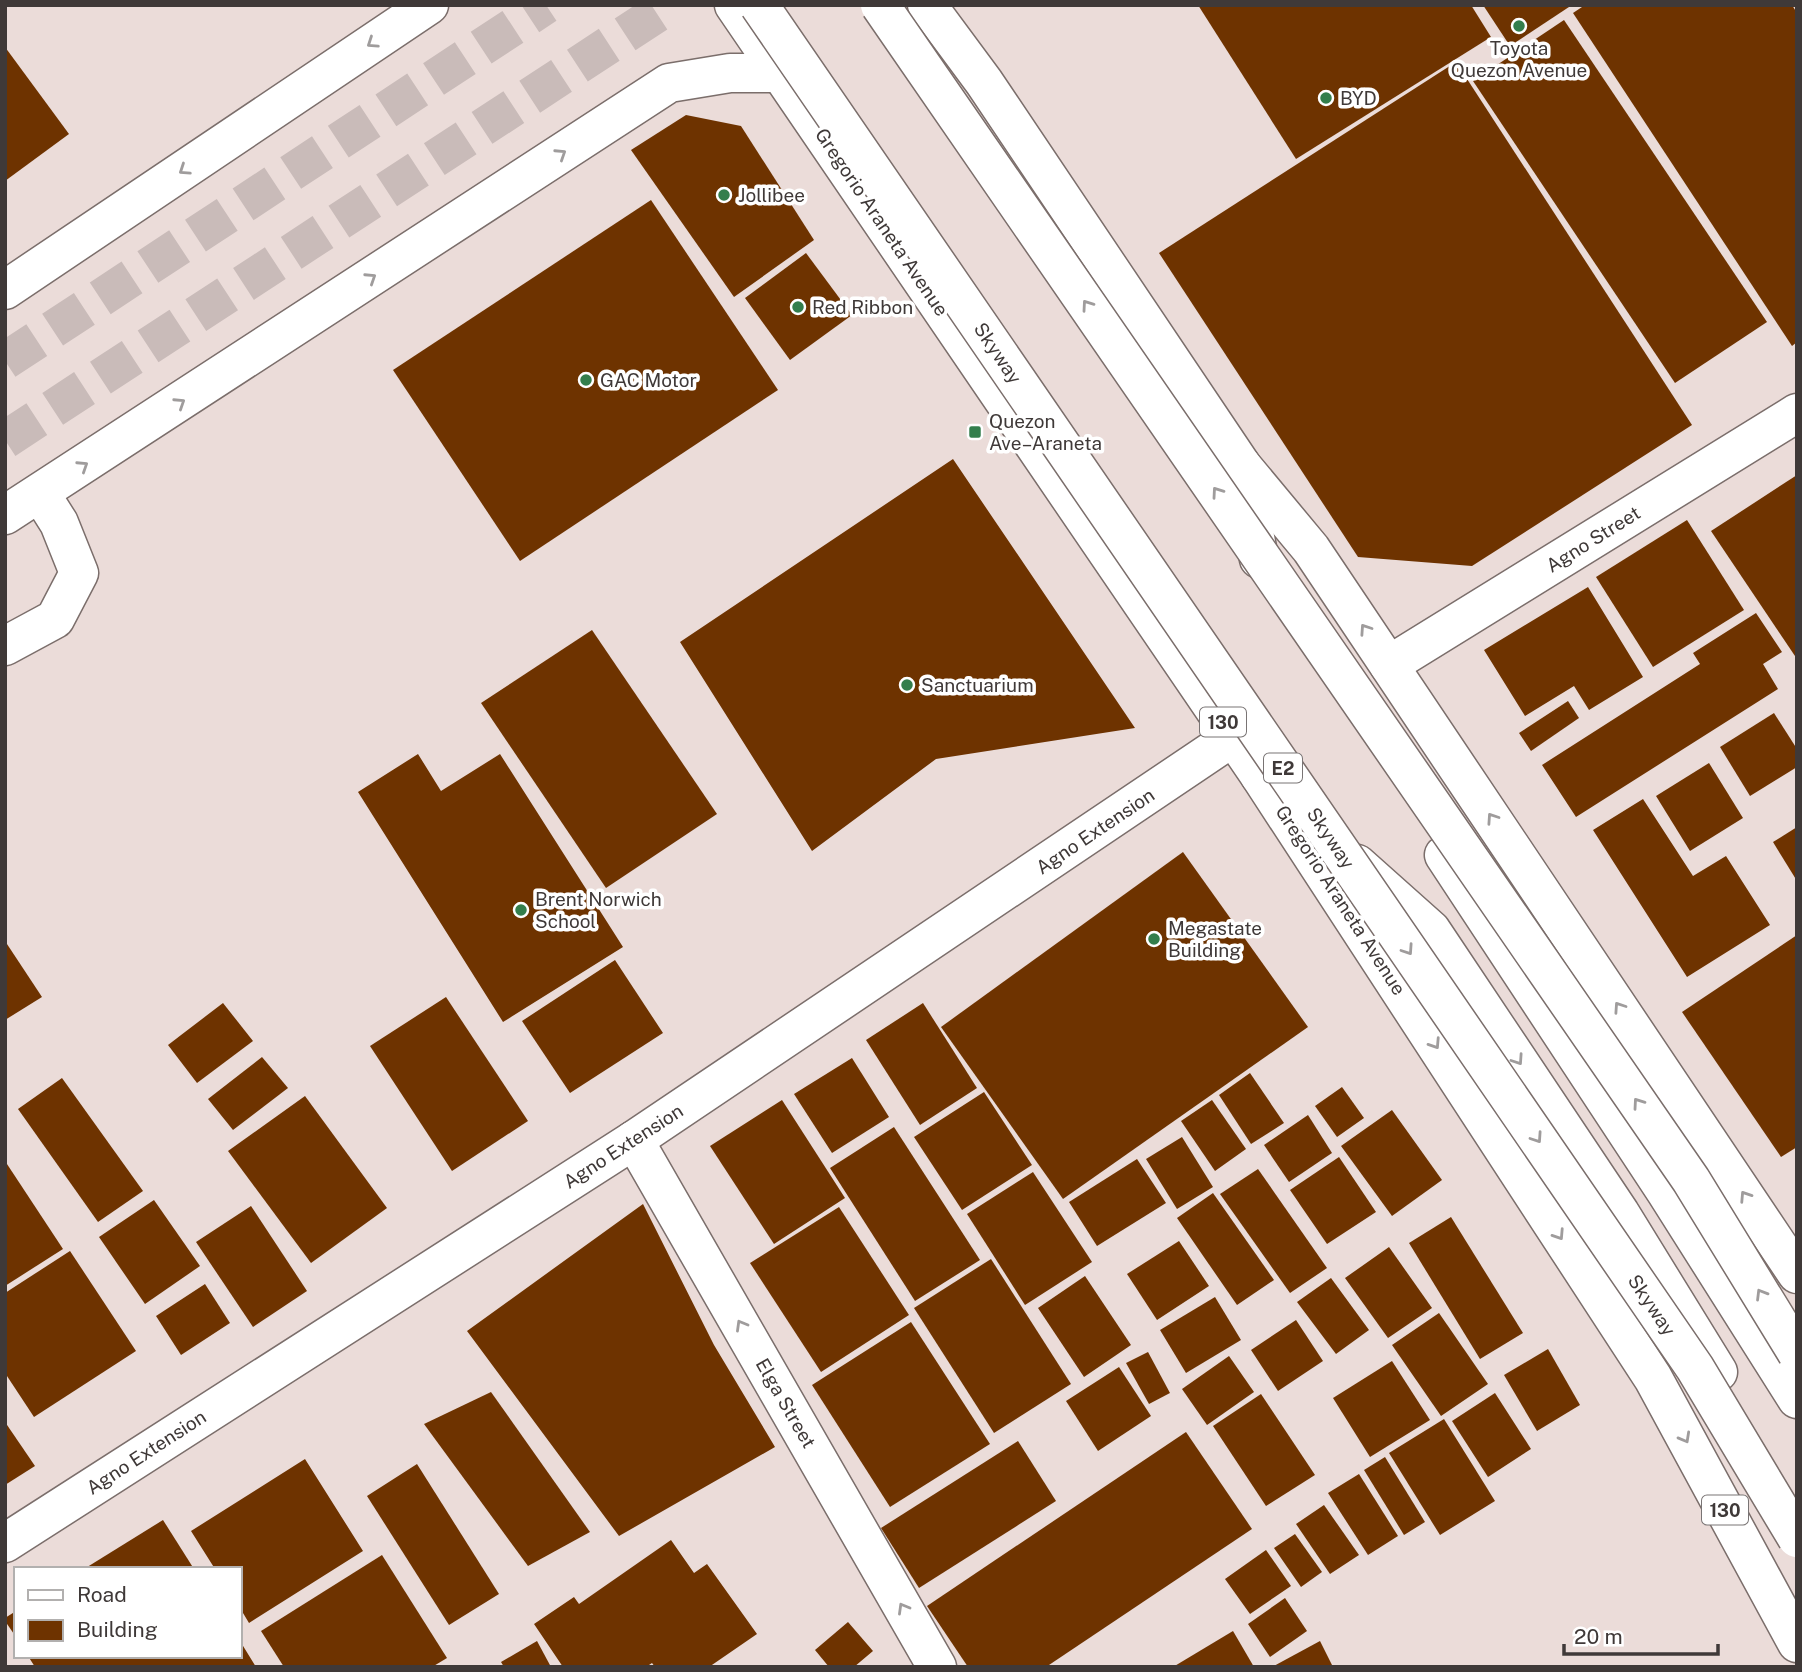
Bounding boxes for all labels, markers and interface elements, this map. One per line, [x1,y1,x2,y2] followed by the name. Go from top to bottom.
[1511,18,1527,34] marker: Toyota Quezon Avenue
[367,35,380,48] one-way arrow
[1451,37,1587,81] place label: Toyota Quezon Avenue
[1340,87,1377,109] place label: BYD
[1318,90,1334,106] marker: BYD
[811,124,953,320] street label: Gregorio Araneta Avenue
[553,150,566,162] one-way arrow
[179,162,192,174] one-way arrow
[738,184,805,206] place label: Jollibee
[716,187,732,203] marker: Jollibee
[363,274,376,287] one-way arrow
[812,296,913,318] place label: Red Ribbon
[790,299,806,315] marker: Red Ribbon
[1083,300,1095,313] one-way arrow
[970,318,1026,388] street label: Skyway
[600,369,697,391] place label: GAC Motor
[578,372,594,388] marker: GAC Motor
[172,399,185,411] one-way arrow
[989,410,1102,454] place label: Quezon Ave–Araneta
[967,424,983,440] marker: Quezon Ave–Araneta
[76,461,89,474] one-way arrow
[1212,487,1225,500] one-way arrow
[1542,501,1644,577] street label: Agno Street
[1361,624,1373,637] one-way arrow
[921,674,1034,696] place label: Sanctuarium
[899,677,915,693] marker: Sanctuarium
[1200,708,1246,736] road number: 130
[1264,754,1302,782] road number: E2
[1032,783,1158,879] street label: Agno Extension
[1271,801,1411,999] street label: Gregorio Araneta Avenue
[1303,803,1359,873] street label: Skyway
[1488,813,1500,826] one-way arrow
[535,888,662,932] place label: Brent Norwich School
[513,902,529,918] marker: Brent Norwich School
[1168,917,1262,961] place label: Megastate Building
[1146,931,1162,947] marker: Megastate Building
[1400,942,1412,955] one-way arrow
[1614,1002,1627,1015] one-way arrow
[1426,1036,1439,1049] one-way arrow
[1510,1052,1522,1065] one-way arrow
[1634,1098,1646,1111] one-way arrow
[559,1099,687,1193] street label: Agno Extension
[1529,1130,1541,1143] one-way arrow
[1741,1191,1754,1204] one-way arrow
[1551,1227,1564,1240] one-way arrow
[1624,1270,1680,1340] street label: Skyway
[1756,1289,1769,1302] one-way arrow
[736,1320,749,1333] one-way arrow
[752,1354,820,1452] street label: Elga Street
[82,1405,210,1499] street label: Agno Extension
[1677,1431,1691,1443] one-way arrow
[1702,1496,1748,1525] road number: 130
[14,1567,242,1658] legend
[77,1582,127,1607] text: Road
[898,1602,911,1615] one-way arrow
[1564,1612,1718,1656] scale bar
[77,1617,158,1642] text: Building
[1574,1624,1623,1649] text: 20 m

